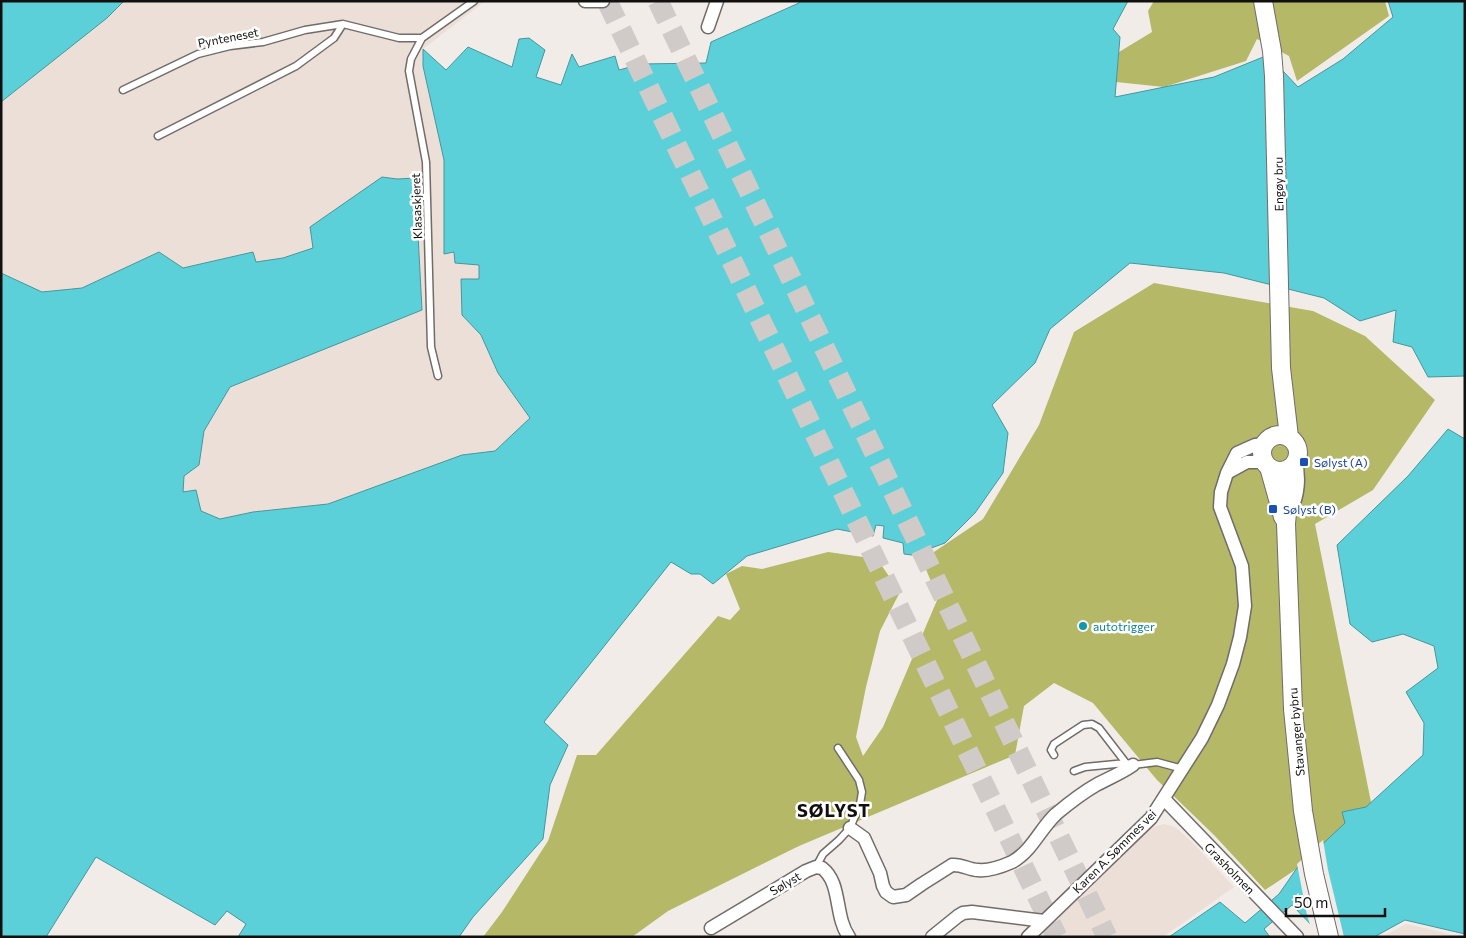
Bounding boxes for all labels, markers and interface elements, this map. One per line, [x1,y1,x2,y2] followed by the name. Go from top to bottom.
[196,24,260,50] street label: Pynteneset
[1271,157,1285,211] street label: Engøy bru
[408,173,424,239] street label: Klasaskjeret
[1314,455,1368,469] place label: Sølyst (A)
[1298,456,1310,468] marker: Sølyst (A)
[1283,502,1336,516] place label: Sølyst (B)
[1267,503,1279,515] marker: Sølyst (B)
[1093,619,1155,633] place label: autotrigger
[1077,620,1089,632] marker: autotrigger
[1285,687,1307,777] street label: Stavanger bybru
[797,799,871,821] district label: SØLYST
[1069,806,1159,896] street label: Karen A. Sømmes vei
[1202,839,1258,897] street label: Grasholmen
[767,868,803,898] street label: Sølyst
[1286,886,1385,918] scale bar
[1294,893,1328,911] text: 50 m

